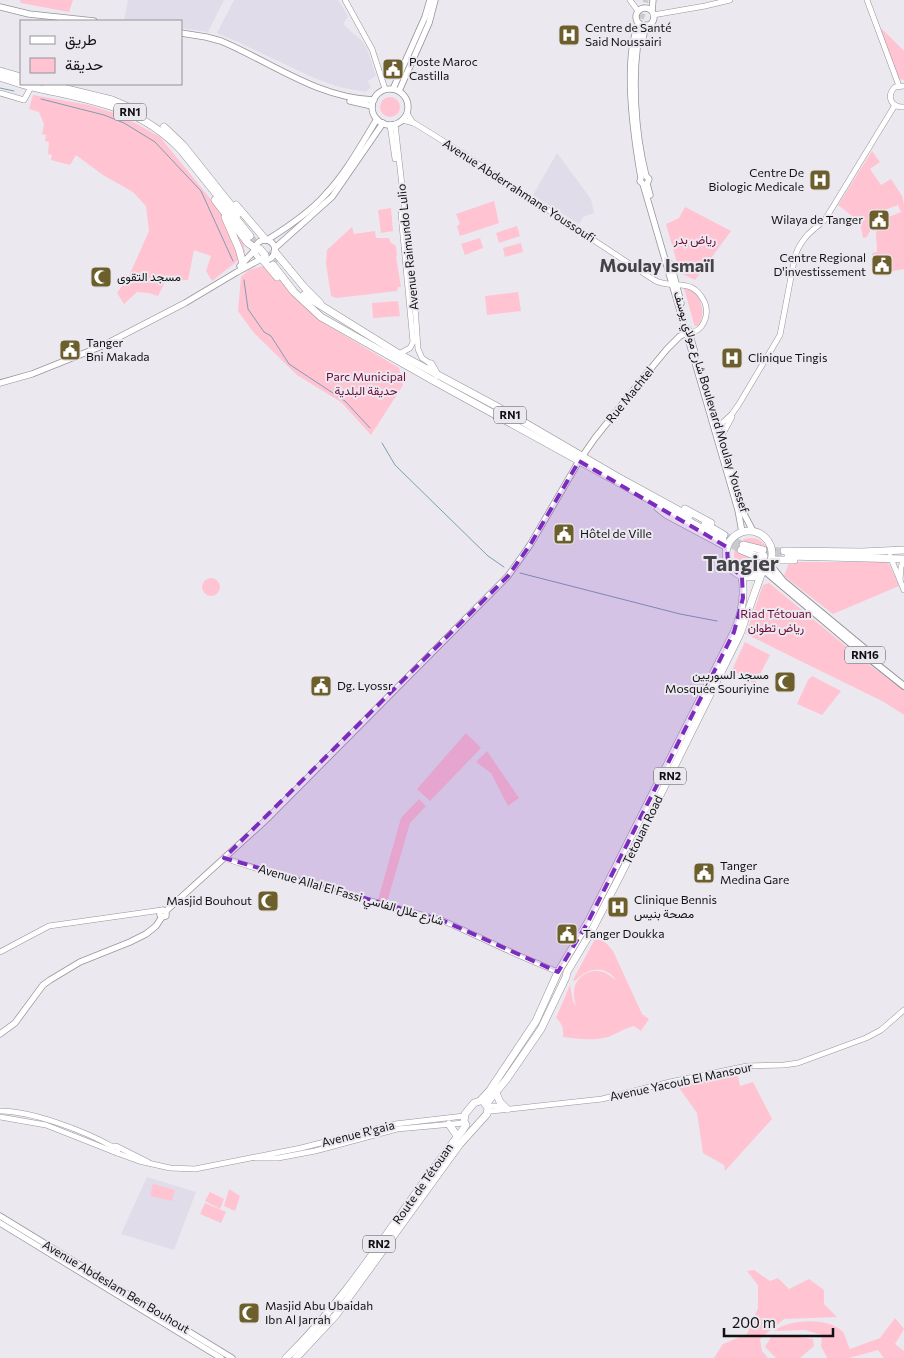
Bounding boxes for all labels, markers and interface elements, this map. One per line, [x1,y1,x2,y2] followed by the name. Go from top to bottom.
[20,20,182,85] legend
[585,20,671,48] place label: Centre de Santé Said Noussairi
[557,23,581,47] hospital icon: Centre de Santé Said Noussairi
[65,30,97,50] text: طريق
[409,54,478,82] place label: Poste Maroc Castilla
[65,55,103,74] text: حديقة
[381,57,405,81] public building icon: Poste Maroc Castilla
[114,104,146,120] road number: RN1
[441,136,599,245] street label: Avenue Abderrahmane Youssoufi
[709,165,804,193] place label: Centre De Biologic Medicale
[808,168,832,192] hospital icon: Centre De Biologic Medicale
[393,183,421,311] street label: Avenue Raimundo Lulio
[867,208,891,232] public building icon: Wilaya de Tanger
[771,212,863,226] place label: Wilaya de Tanger
[673,232,716,248] park label: رياض بدر
[773,250,866,278] place label: Centre Regional D'investissement
[870,253,894,277] public building icon: Centre Regional D'investissement
[599,254,715,276] district label: Moulay Ismaïl
[89,265,113,289] mosque icon: مسجد التقوى
[117,269,181,285] place label: مسجد التقوى
[668,289,752,516] street label: شارع مولاي يوسف Boulevard Moulay Youssef
[86,335,150,363] place label: Tanger Bni Makada
[58,338,82,362] public building icon: Tanger Bni Makada
[720,346,744,370] hospital icon: Clinique Tingis
[748,350,827,364] place label: Clinique Tingis
[602,364,656,425] street label: Rue Machtel
[326,369,406,398] park label: Parc Municipal حديقة البلدية
[494,406,526,424] road number: RN1
[552,522,576,546] public building icon: Hôtel de Ville
[580,526,652,540] place label: Hôtel de Ville
[703,549,779,576] district label: Tangier
[740,606,812,636] park label: Riad Tétouan رياض تطوان
[845,646,885,664] road number: RN16
[665,667,769,695] place label: مسجد السوريين Mosquée Souriyine
[773,670,797,694] mosque icon: مسجد السوريين Mosquée Souriyine
[309,674,333,698] public building icon: Dg. Lyossr
[337,678,393,692] place label: Dg. Lyossr
[654,768,686,784] road number: RN2
[619,793,665,866] street label: Tetouan Road
[720,858,789,886] place label: Tanger Medina Gare
[256,861,446,931] street label: Avenue Allal El Fassi شارع علال الفاسي
[692,861,716,885] public building icon: Tanger Medina Gare
[256,889,280,913] mosque icon: Masjid Bouhout
[634,892,717,922] place label: Clinique Bennis مصحة بنيس
[166,893,252,907] place label: Masjid Bouhout
[606,895,630,919] hospital icon: Clinique Bennis مصحة بنيس
[555,922,579,946] public building icon: Tanger Doukka
[583,926,665,940] place label: Tanger Doukka
[608,1059,754,1103] street label: Avenue Yacoub El Mansour
[320,1117,396,1149] street label: Avenue R'gaia
[389,1140,455,1227] street label: Route de Tétouan
[363,1236,395,1252] road number: RN2
[40,1237,193,1336] street label: Avenue Abdeslam Ben Bouhout
[265,1298,373,1327] place label: Masjid Abu Ubaidah Ibn Al Jarrah
[237,1301,261,1325] mosque icon: Masjid Abu Ubaidah Ibn Al Jarrah
[724,1306,833,1338] scale bar
[732,1313,776,1331] text: 200 m

